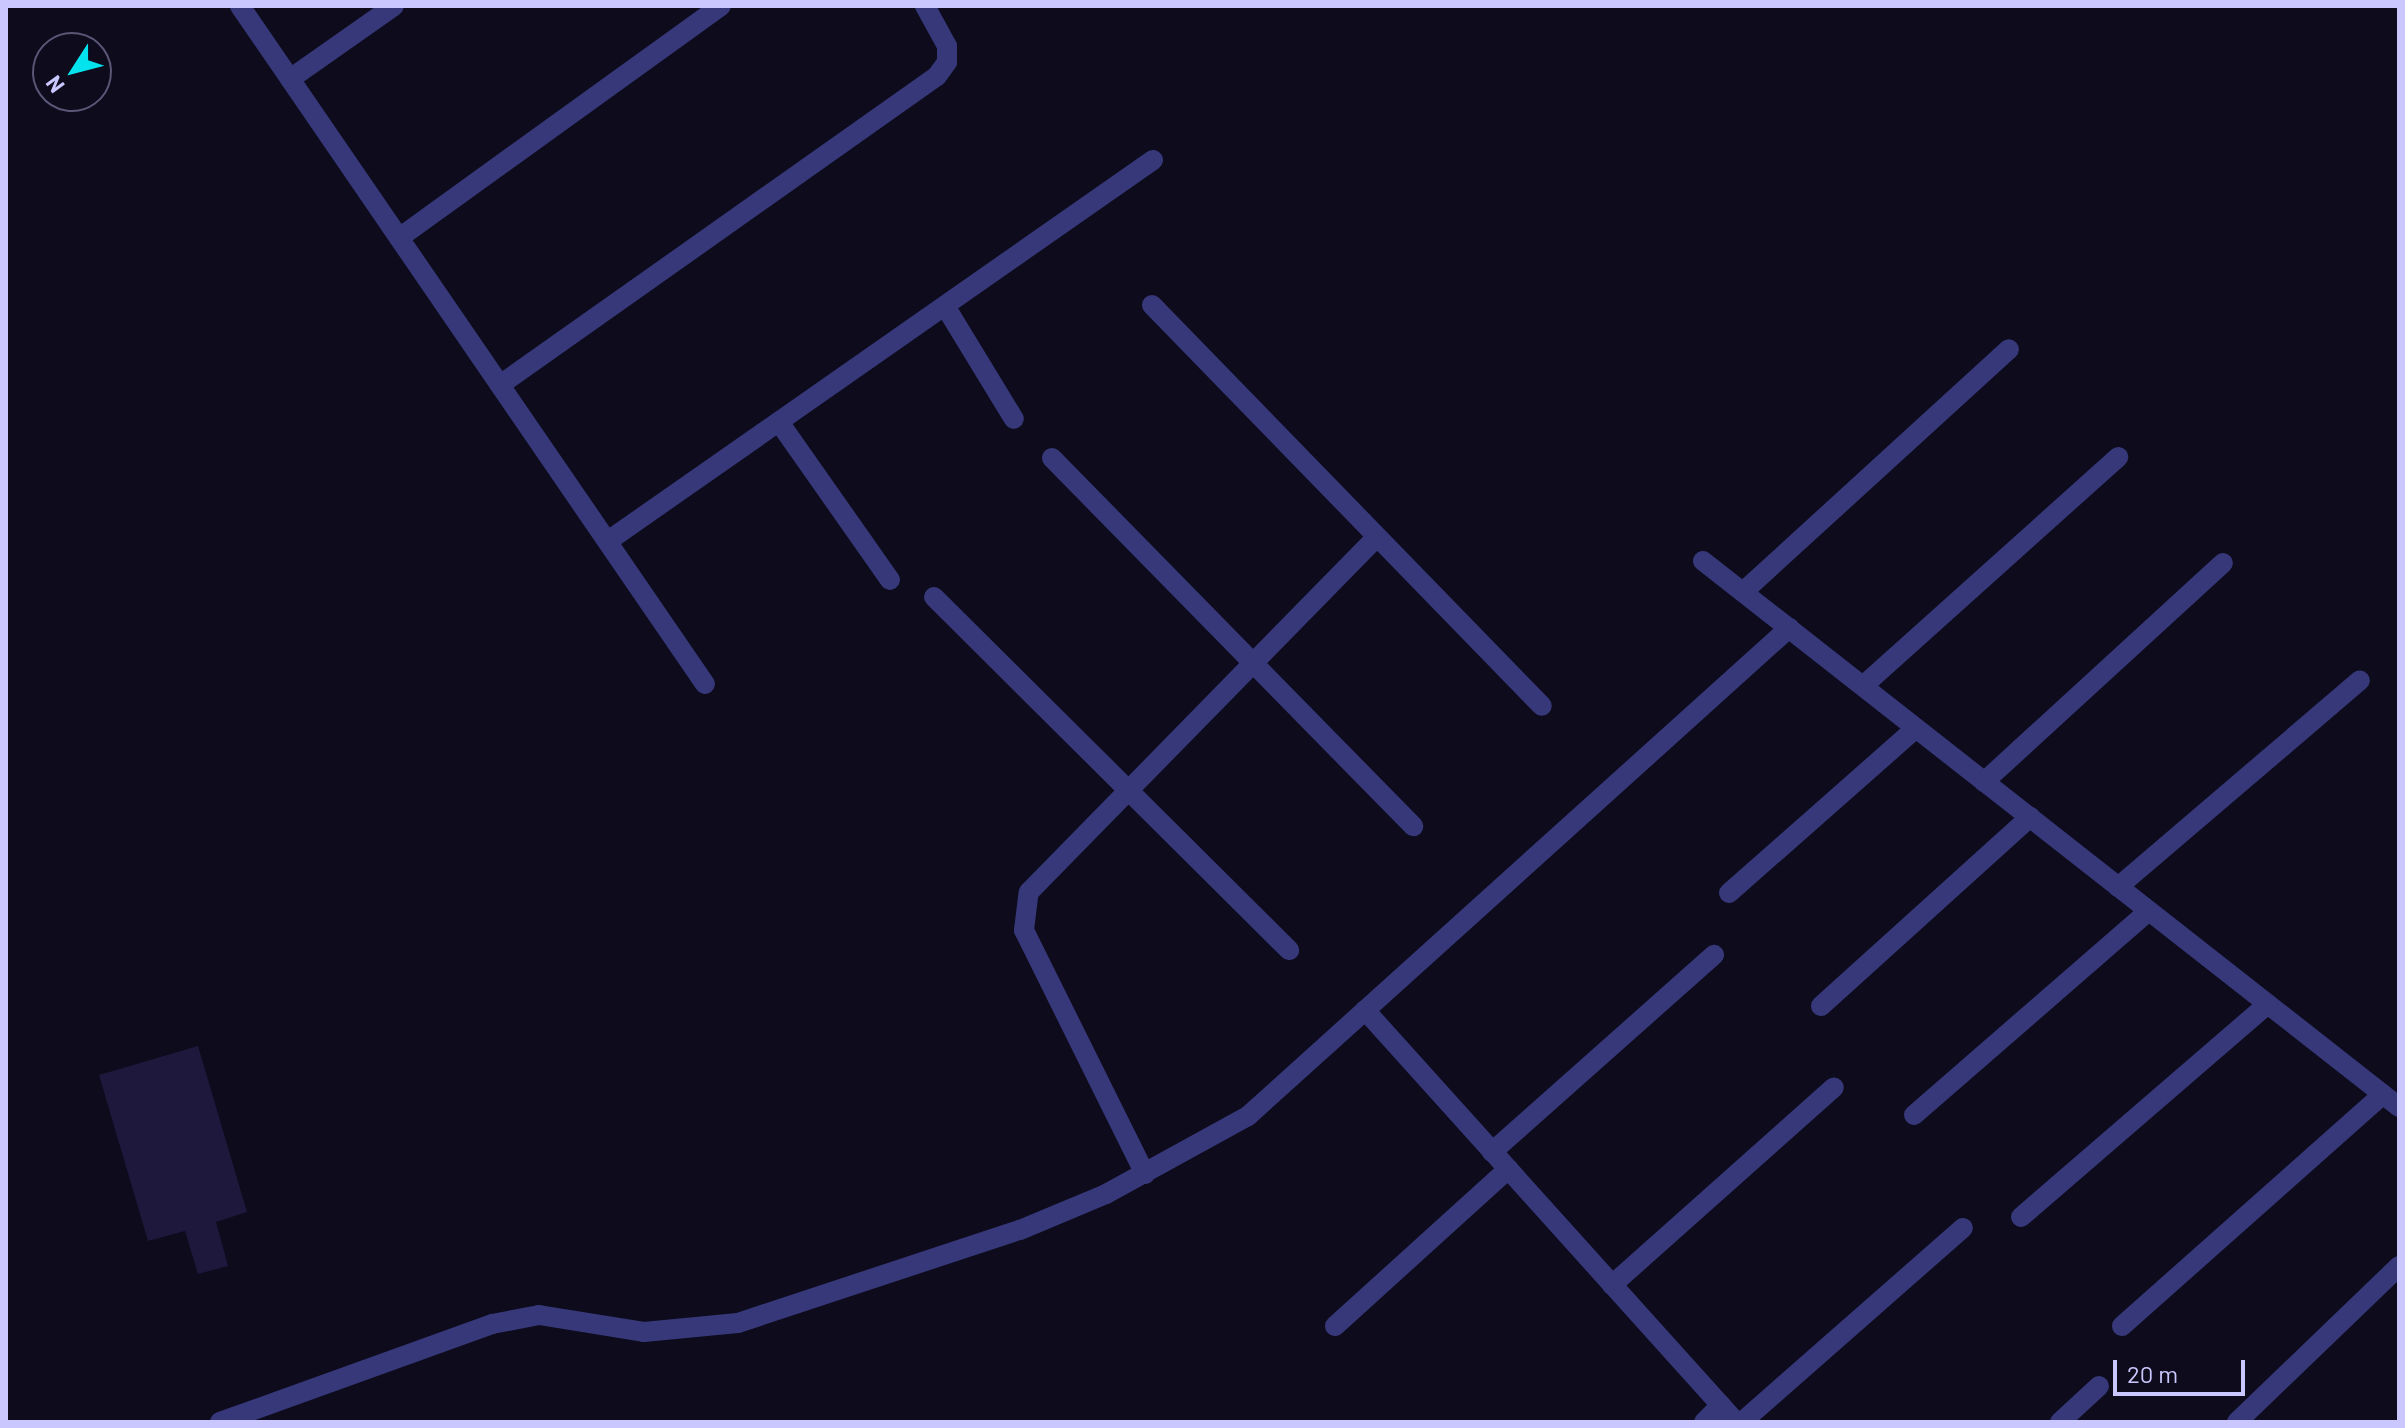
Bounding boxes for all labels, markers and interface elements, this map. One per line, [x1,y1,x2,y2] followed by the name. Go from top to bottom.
[32,32,112,112] north arrow
[39,71,69,99] text: N
[2117,1344,2249,1394] scale bar
[2127,1359,2178,1388] text: 20 m

